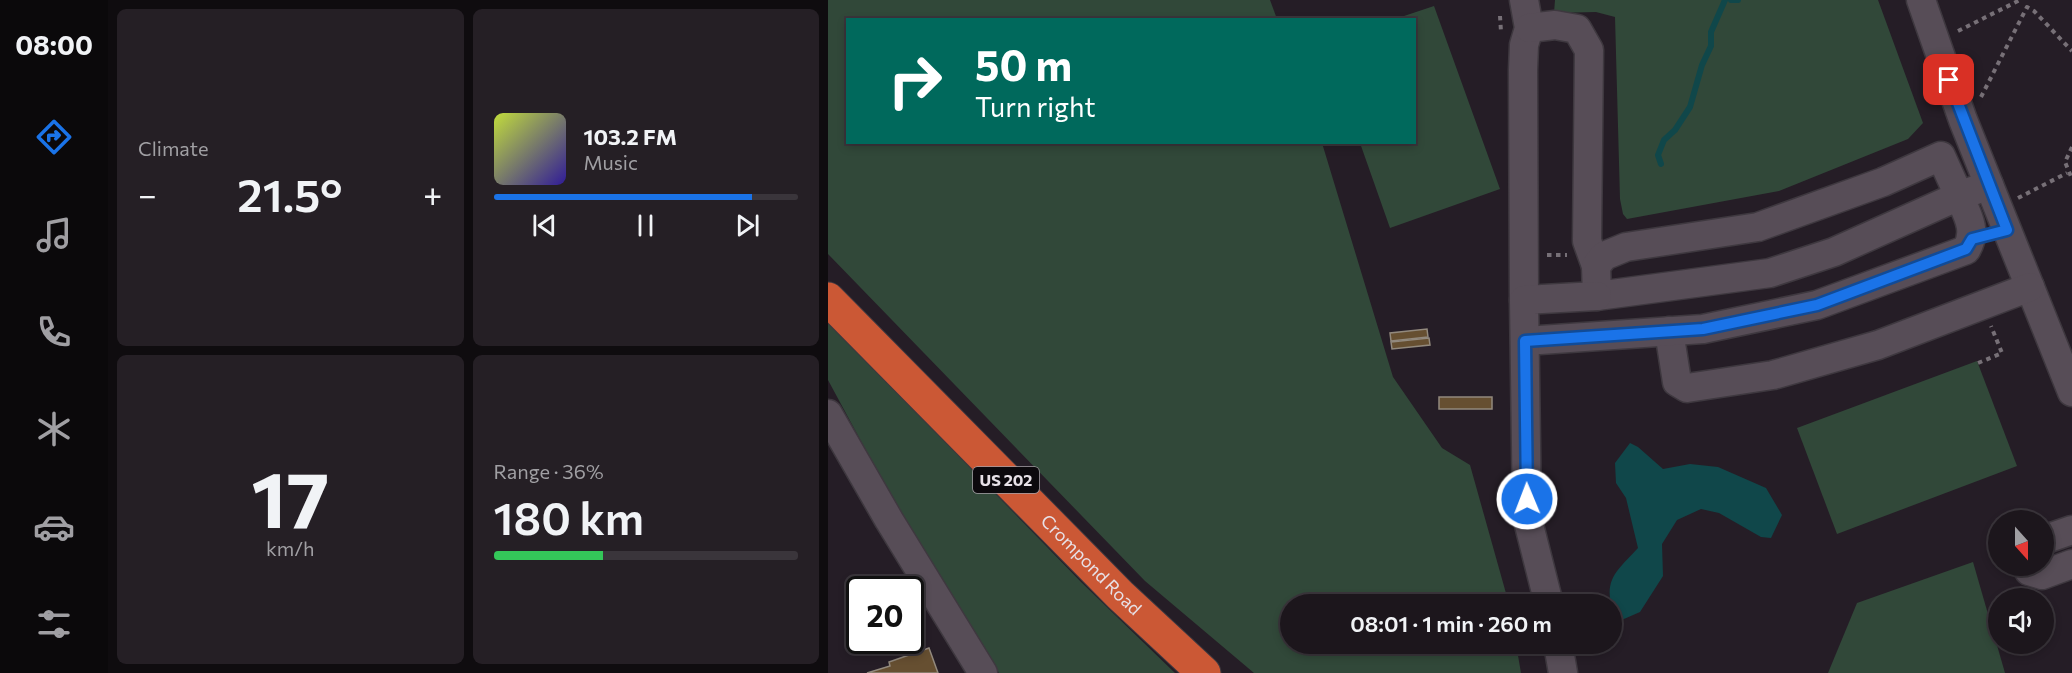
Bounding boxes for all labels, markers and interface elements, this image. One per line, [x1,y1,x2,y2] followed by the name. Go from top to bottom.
[15,28,93,61] text: 08:00
[975,38,1072,90] text: 50 m
[876,42,954,120] icon: right
[1923,54,1974,105] pin
[1932,63,1965,96] icon: arrive
[975,90,1095,123] text: Turn right
[33,116,75,158] icon: directions
[584,123,677,150] text: 103.2 FM
[138,136,208,160] text: Climate
[584,150,638,174] text: Music
[237,166,343,221] text: 21.5°
[138,173,157,214] text: −
[423,173,442,214] text: +
[528,209,561,242] icon: previous
[629,209,662,242] icon: pause
[731,209,764,242] icon: next
[33,214,75,256] icon: music
[33,311,75,353] icon: phone
[33,408,75,450] icon: climate
[251,449,329,544] text: 17
[494,459,604,483] text: Range · 36%
[973,467,1039,493] road number: US 202
[1495,467,1559,531] position arrow
[494,489,644,544] text: 180 km
[33,506,75,548] icon: car
[1037,509,1146,619] street label: Crompond Road
[1988,510,2054,576] north arrow
[1988,510,2054,654] map controls
[266,536,315,560] text: km/h
[846,576,924,654] speed limit sign: 20
[1988,588,2054,654] button: sound
[33,603,75,645] icon: filters
[1350,610,1552,637] text: 08:01 · 1 min · 260 m

